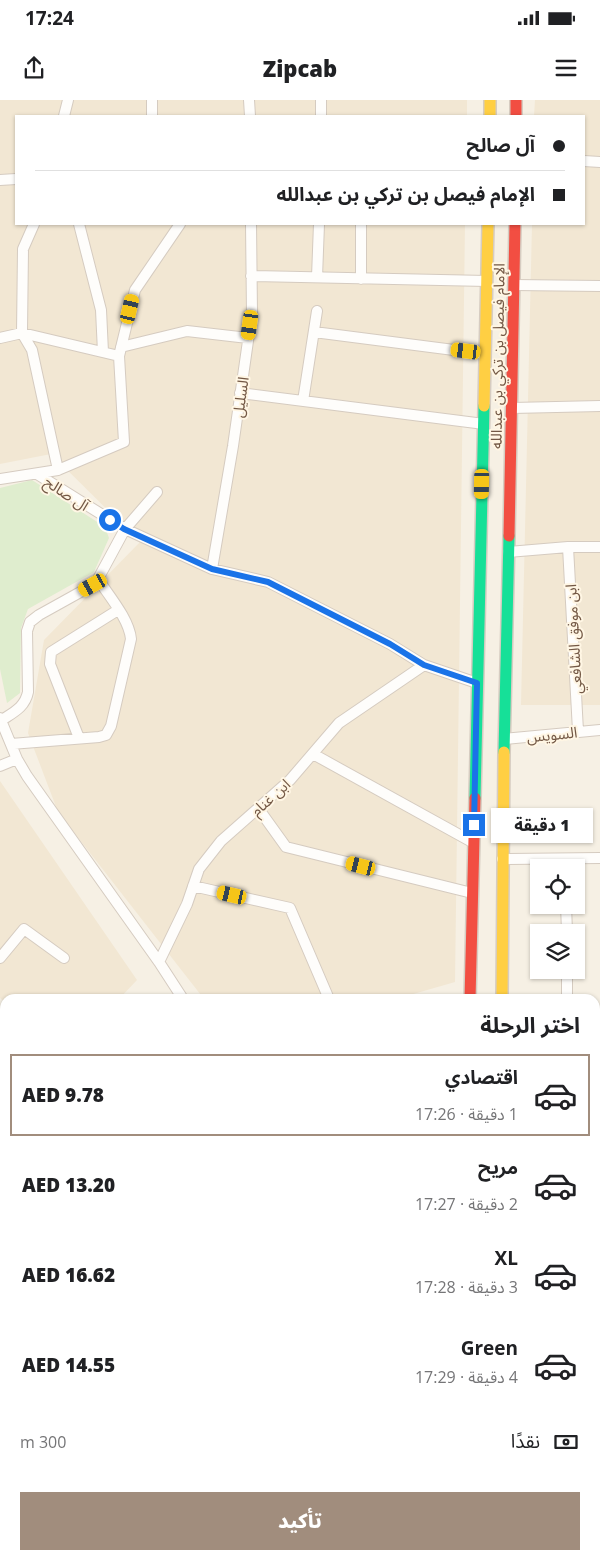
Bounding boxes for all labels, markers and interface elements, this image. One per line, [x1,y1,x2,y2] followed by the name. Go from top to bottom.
[25,5,74,31] text: 17:24
[263,53,337,83] text: Zipcab
[20,54,48,82] icon: share
[552,54,580,82] icon: menu
[467,132,535,158] text: آل صالح
[276,181,535,207] text: الإمام فيصل بن تركي بن عبدالله
[485,263,511,449] street label: الإمام فيصل بن تركي بن عبدالله
[119,293,140,325] car
[240,309,259,341] car
[450,342,481,360] car
[227,375,253,419] street label: السليل
[474,469,489,499] car
[39,471,94,518] street label: آل صالح
[99,509,121,531] route start
[76,571,109,599] car
[560,583,588,695] street label: ابن موفق الشافعي
[526,721,578,747] street label: السويس
[246,774,295,822] street label: ابن غنام
[492,808,594,842] callout: 1 دقيقة
[463,814,485,836] route end
[514,814,570,836] text: 1 دقيقة
[344,855,377,877] car
[530,859,585,979] map controls
[530,859,585,914] button: locate
[215,884,248,906] car
[530,924,585,979] button: layers
[480,1009,580,1039] text: اختر الرحلة
[445,1064,518,1090] text: اقتصادي
[533,1073,578,1118] icon: car
[22,1082,104,1108] text: AED 9.78
[415,1103,518,1125] text: 1 دقيقة · 17:26
[478,1154,518,1180] text: مريح
[533,1163,578,1208] icon: car
[22,1172,115,1198] text: AED 13.20
[415,1193,518,1215] text: 2 دقيقة · 17:27
[495,1245,518,1271] text: XL
[533,1253,578,1298] icon: car
[22,1262,115,1288] text: AED 16.62
[415,1276,518,1298] text: 3 دقيقة · 17:28
[461,1335,518,1361] text: Green
[533,1343,578,1388] icon: car
[22,1352,115,1378] text: AED 14.55
[415,1366,518,1388] text: 4 دقيقة · 17:29
[511,1428,540,1454] text: نقدًا
[552,1428,580,1456] icon: cash
[20,1431,66,1453] text: 300 m
[20,1492,580,1550] button: تأكيد

